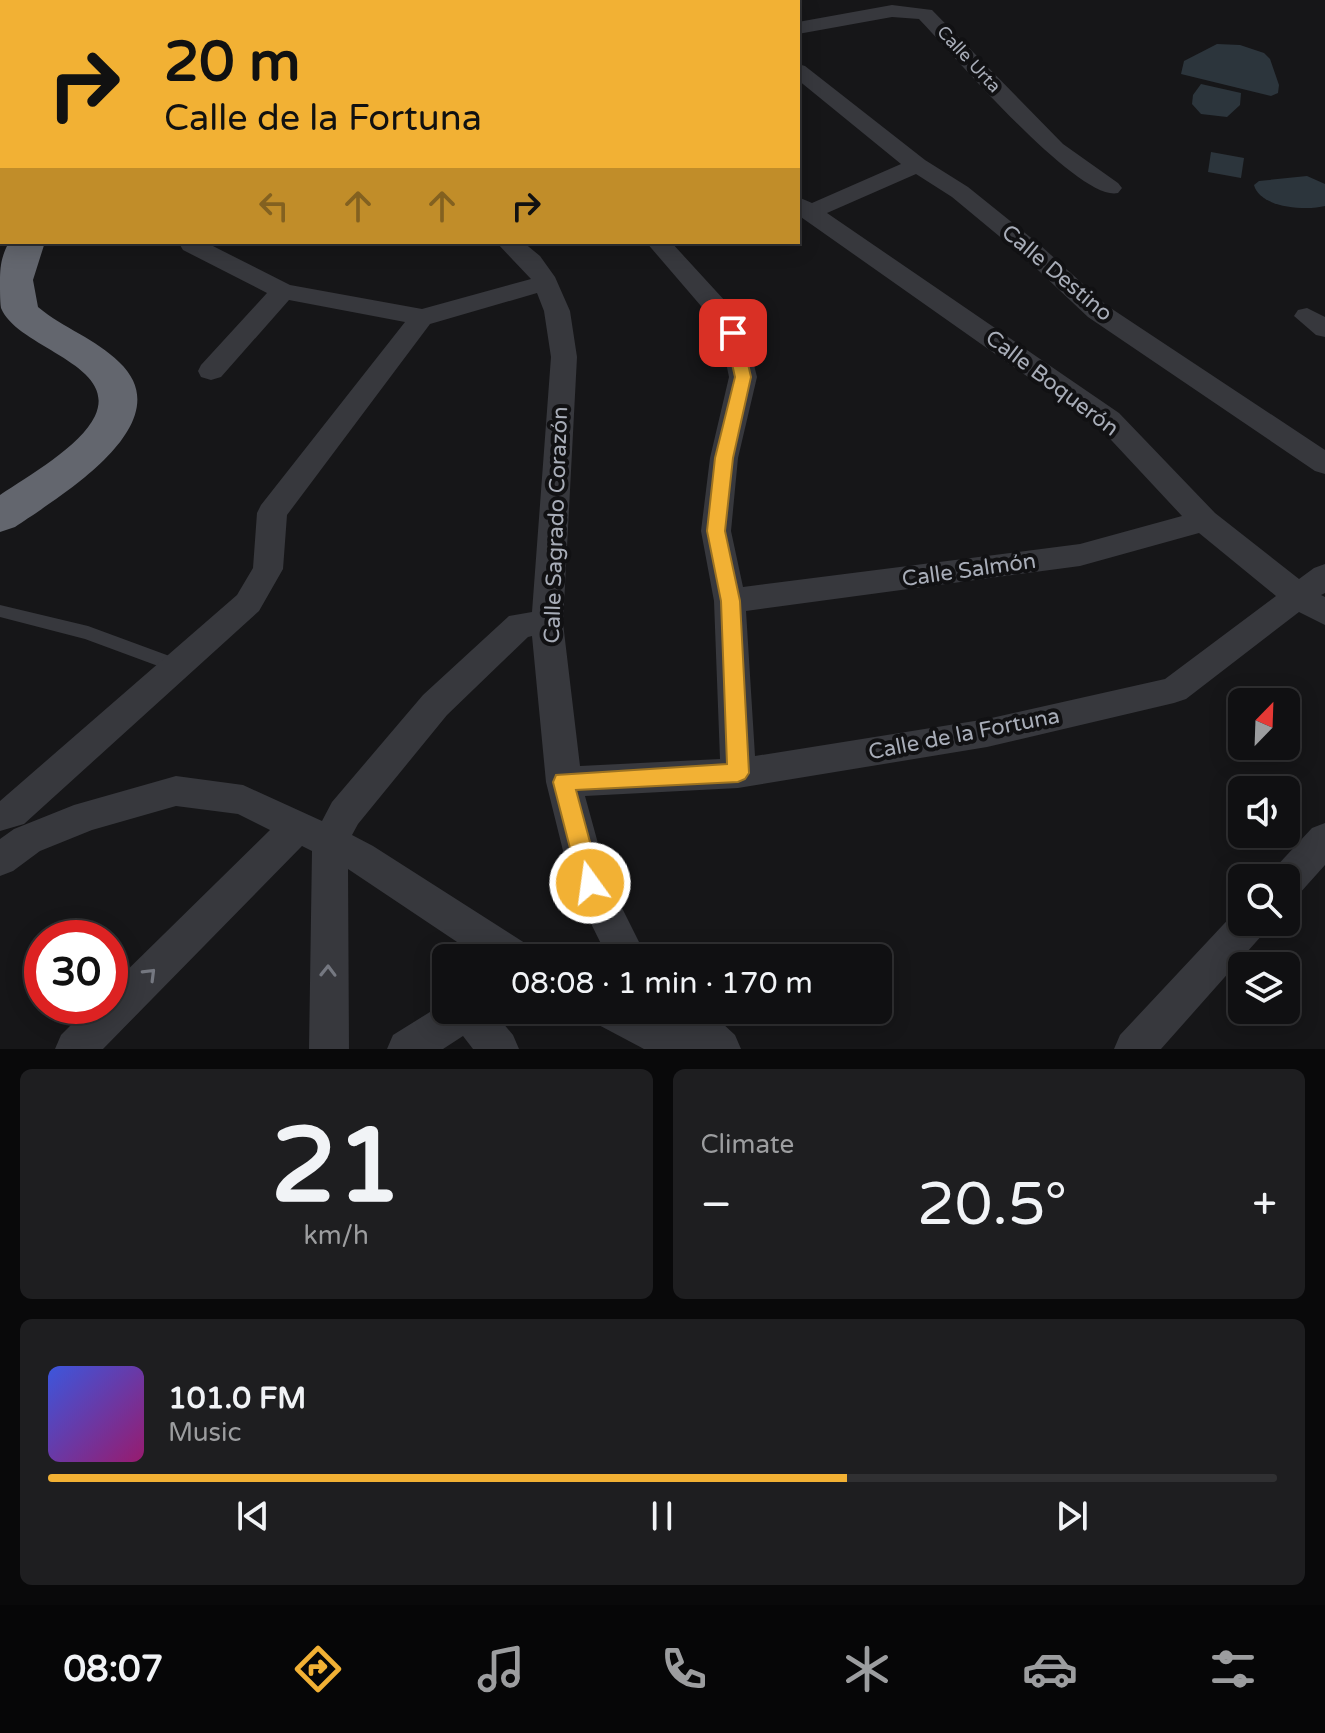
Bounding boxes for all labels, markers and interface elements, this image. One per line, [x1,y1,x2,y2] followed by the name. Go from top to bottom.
[932,21,1006,97] street label: Calle Urta
[164,29,300,96] text: 20 m
[32,32,136,136] icon: right
[164,97,482,140] text: Calle de la Fortuna
[252,184,296,228] icon: left
[336,184,380,228] icon: ahead
[420,184,464,228] icon: ahead
[504,184,548,228] icon: right
[996,219,1118,327] street label: Calle Destino
[699,299,767,367] pin
[711,311,755,355] icon: arrive
[980,325,1124,441] street label: Calle Boquerón
[539,406,573,644] street label: Calle Sagrado Corazón
[900,548,1038,592] street label: Calle Salmón
[1228,688,1300,760] north arrow
[1228,688,1300,1024] map controls
[866,703,1062,765] street label: Calle de la Fortuna
[1228,776,1300,848] button: sound
[548,841,632,925] position arrow
[1228,864,1300,936] button: search
[24,920,128,1024] speed limit sign: 30
[1228,952,1300,1024] button: layers
[319,964,337,977] one-way arrow
[511,965,813,1002] text: 08:08 · 1 min · 170 m
[141,969,155,983] one-way arrow
[271,1105,402,1230] text: 21
[701,1129,794,1160] text: Climate
[917,1169,1067,1241] text: 20.5°
[701,1179,732,1232] text: −
[1252,1179,1277,1232] text: +
[304,1220,369,1251] text: km/h
[168,1380,306,1417] text: 101.0 FM
[168,1417,241,1448] text: Music
[231,1494,275,1538] icon: previous
[640,1494,684,1538] icon: pause
[1050,1494,1094,1538] icon: next
[290,1641,346,1697] icon: directions
[473,1641,529,1697] icon: music
[656,1641,712,1697] icon: phone
[839,1641,895,1697] icon: climate
[1022,1641,1078,1697] icon: car
[1205,1641,1261,1697] icon: filters
[64,1648,163,1691] text: 08:07

